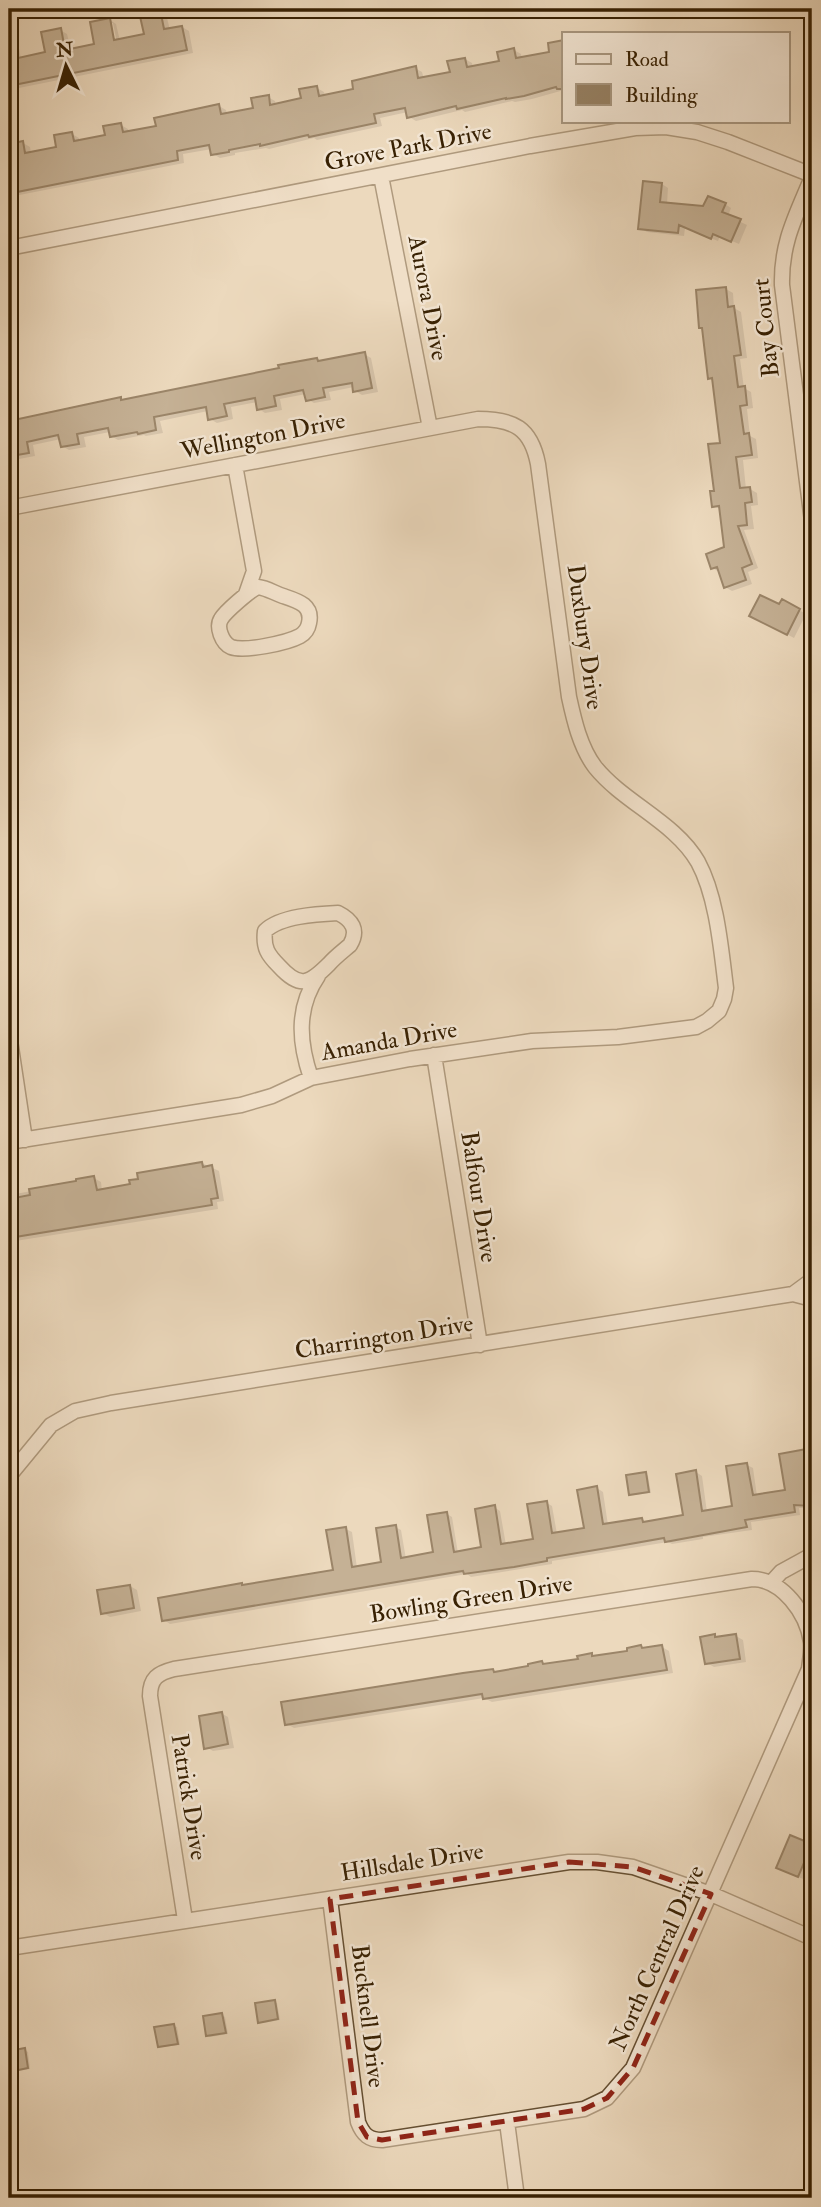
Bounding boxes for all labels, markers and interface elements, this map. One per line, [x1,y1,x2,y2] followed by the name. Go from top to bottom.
[32,32,102,102] north arrow
[562,32,790,122] legend
[54,37,75,63] text: N
[625,46,670,73] text: Road
[625,82,698,109] text: Building
[322,116,494,178] street label: Grove Park Drive
[400,232,455,363] street label: Aurora Drive
[745,277,787,379] street label: Bay Court
[177,405,348,467] street label: Wellington Drive
[559,562,611,712] street label: Duxbury Drive
[318,1014,460,1068] street label: Amanda Drive
[453,1129,505,1265] street label: Balfour Drive
[293,1308,475,1366] street label: Charrington Drive
[367,1568,575,1630] street label: Bowling Green Drive
[164,1732,214,1862] street label: Patrick Drive
[338,1835,486,1889] street label: Hillsdale Drive
[602,1861,712,2055] street label: North Central Drive
[344,1943,392,2089] street label: Bucknell Drive

